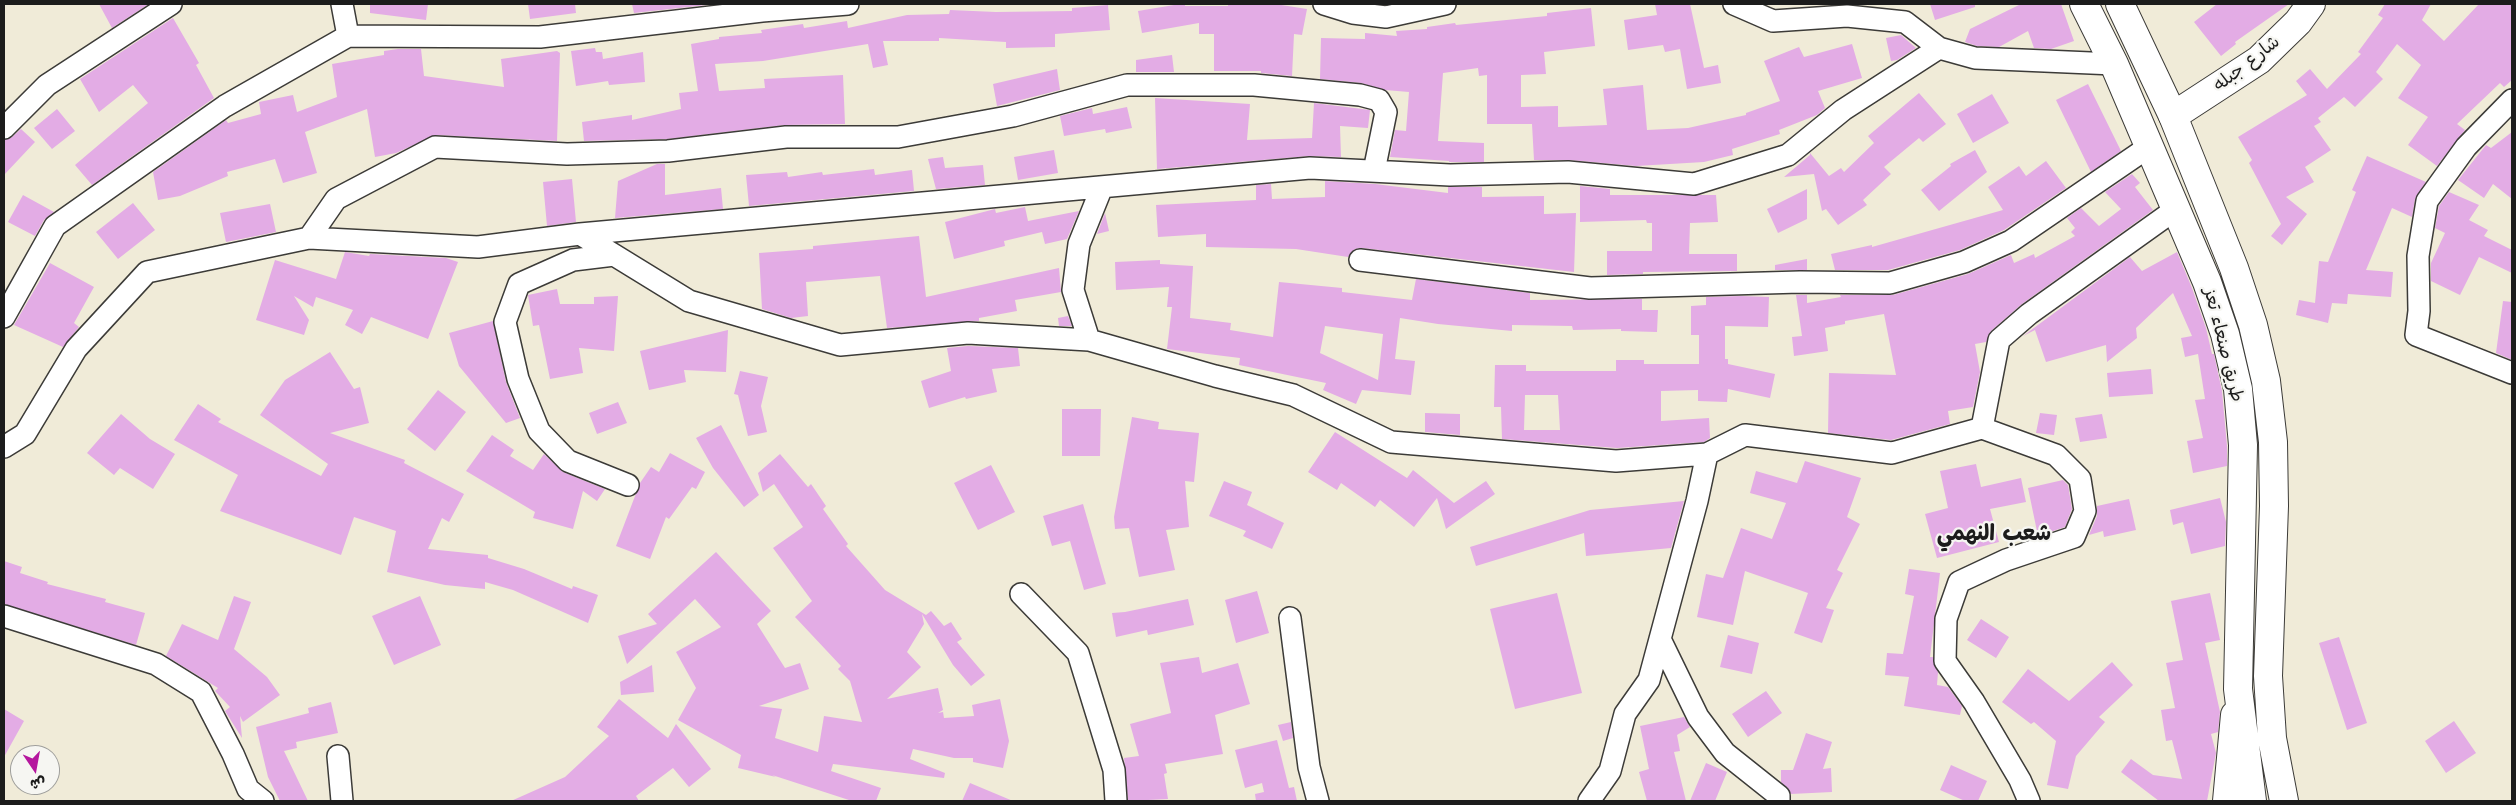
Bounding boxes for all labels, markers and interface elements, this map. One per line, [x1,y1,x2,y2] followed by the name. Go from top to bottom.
[2210,31,2284,97] street label: شارع جبله
[2198,286,2248,404] street label: طريق صنعاء تعز
[1937,521,2051,547] district label: شعب النهمي
[10,745,60,795] north arrow
[29,773,47,794] text: ش

